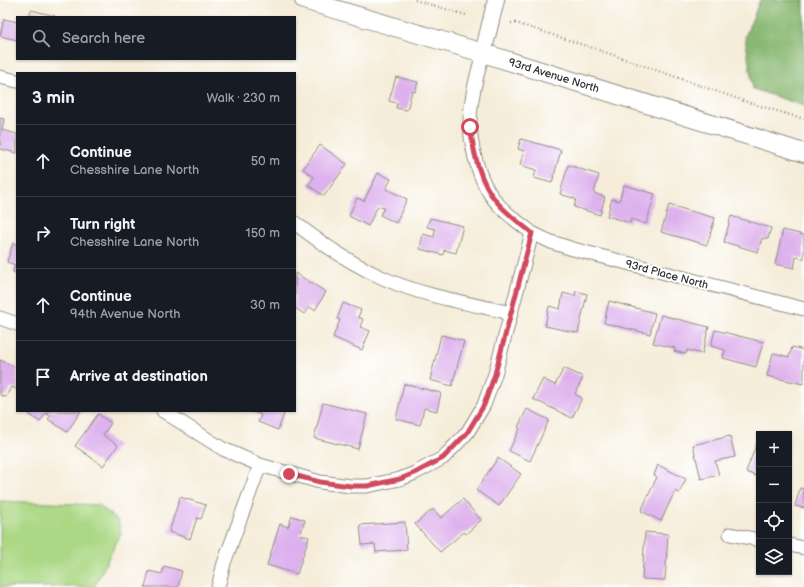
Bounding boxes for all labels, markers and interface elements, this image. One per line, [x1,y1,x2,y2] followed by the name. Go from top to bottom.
[16,16,296,60] search box
[30,27,52,49] icon: search
[62,29,145,48] text: Search here
[507,56,601,95] street label: 93rd Avenue North
[32,88,75,108] text: 3 min
[206,90,280,106] text: Walk · 230 m
[461,118,479,136] route start
[70,143,132,162] text: Continue
[32,150,54,172] icon: ahead
[251,153,280,169] text: 50 m
[70,162,199,178] text: Chesshire Lane North
[70,215,135,234] text: Turn right
[32,222,54,244] icon: right
[246,225,280,241] text: 150 m
[70,234,199,250] text: Chesshire Lane North
[624,257,710,292] street label: 93rd Place North
[70,287,132,306] text: Continue
[32,294,54,316] icon: ahead
[250,297,280,313] text: 30 m
[70,306,180,322] text: 94th Avenue North
[32,366,54,388] icon: arrive
[70,367,208,386] text: Arrive at destination
[756,431,792,575] map controls
[756,431,792,467] button: +
[280,465,298,483] route end
[756,467,792,503] button: −
[756,503,792,539] button: locate
[756,539,792,575] button: layers

